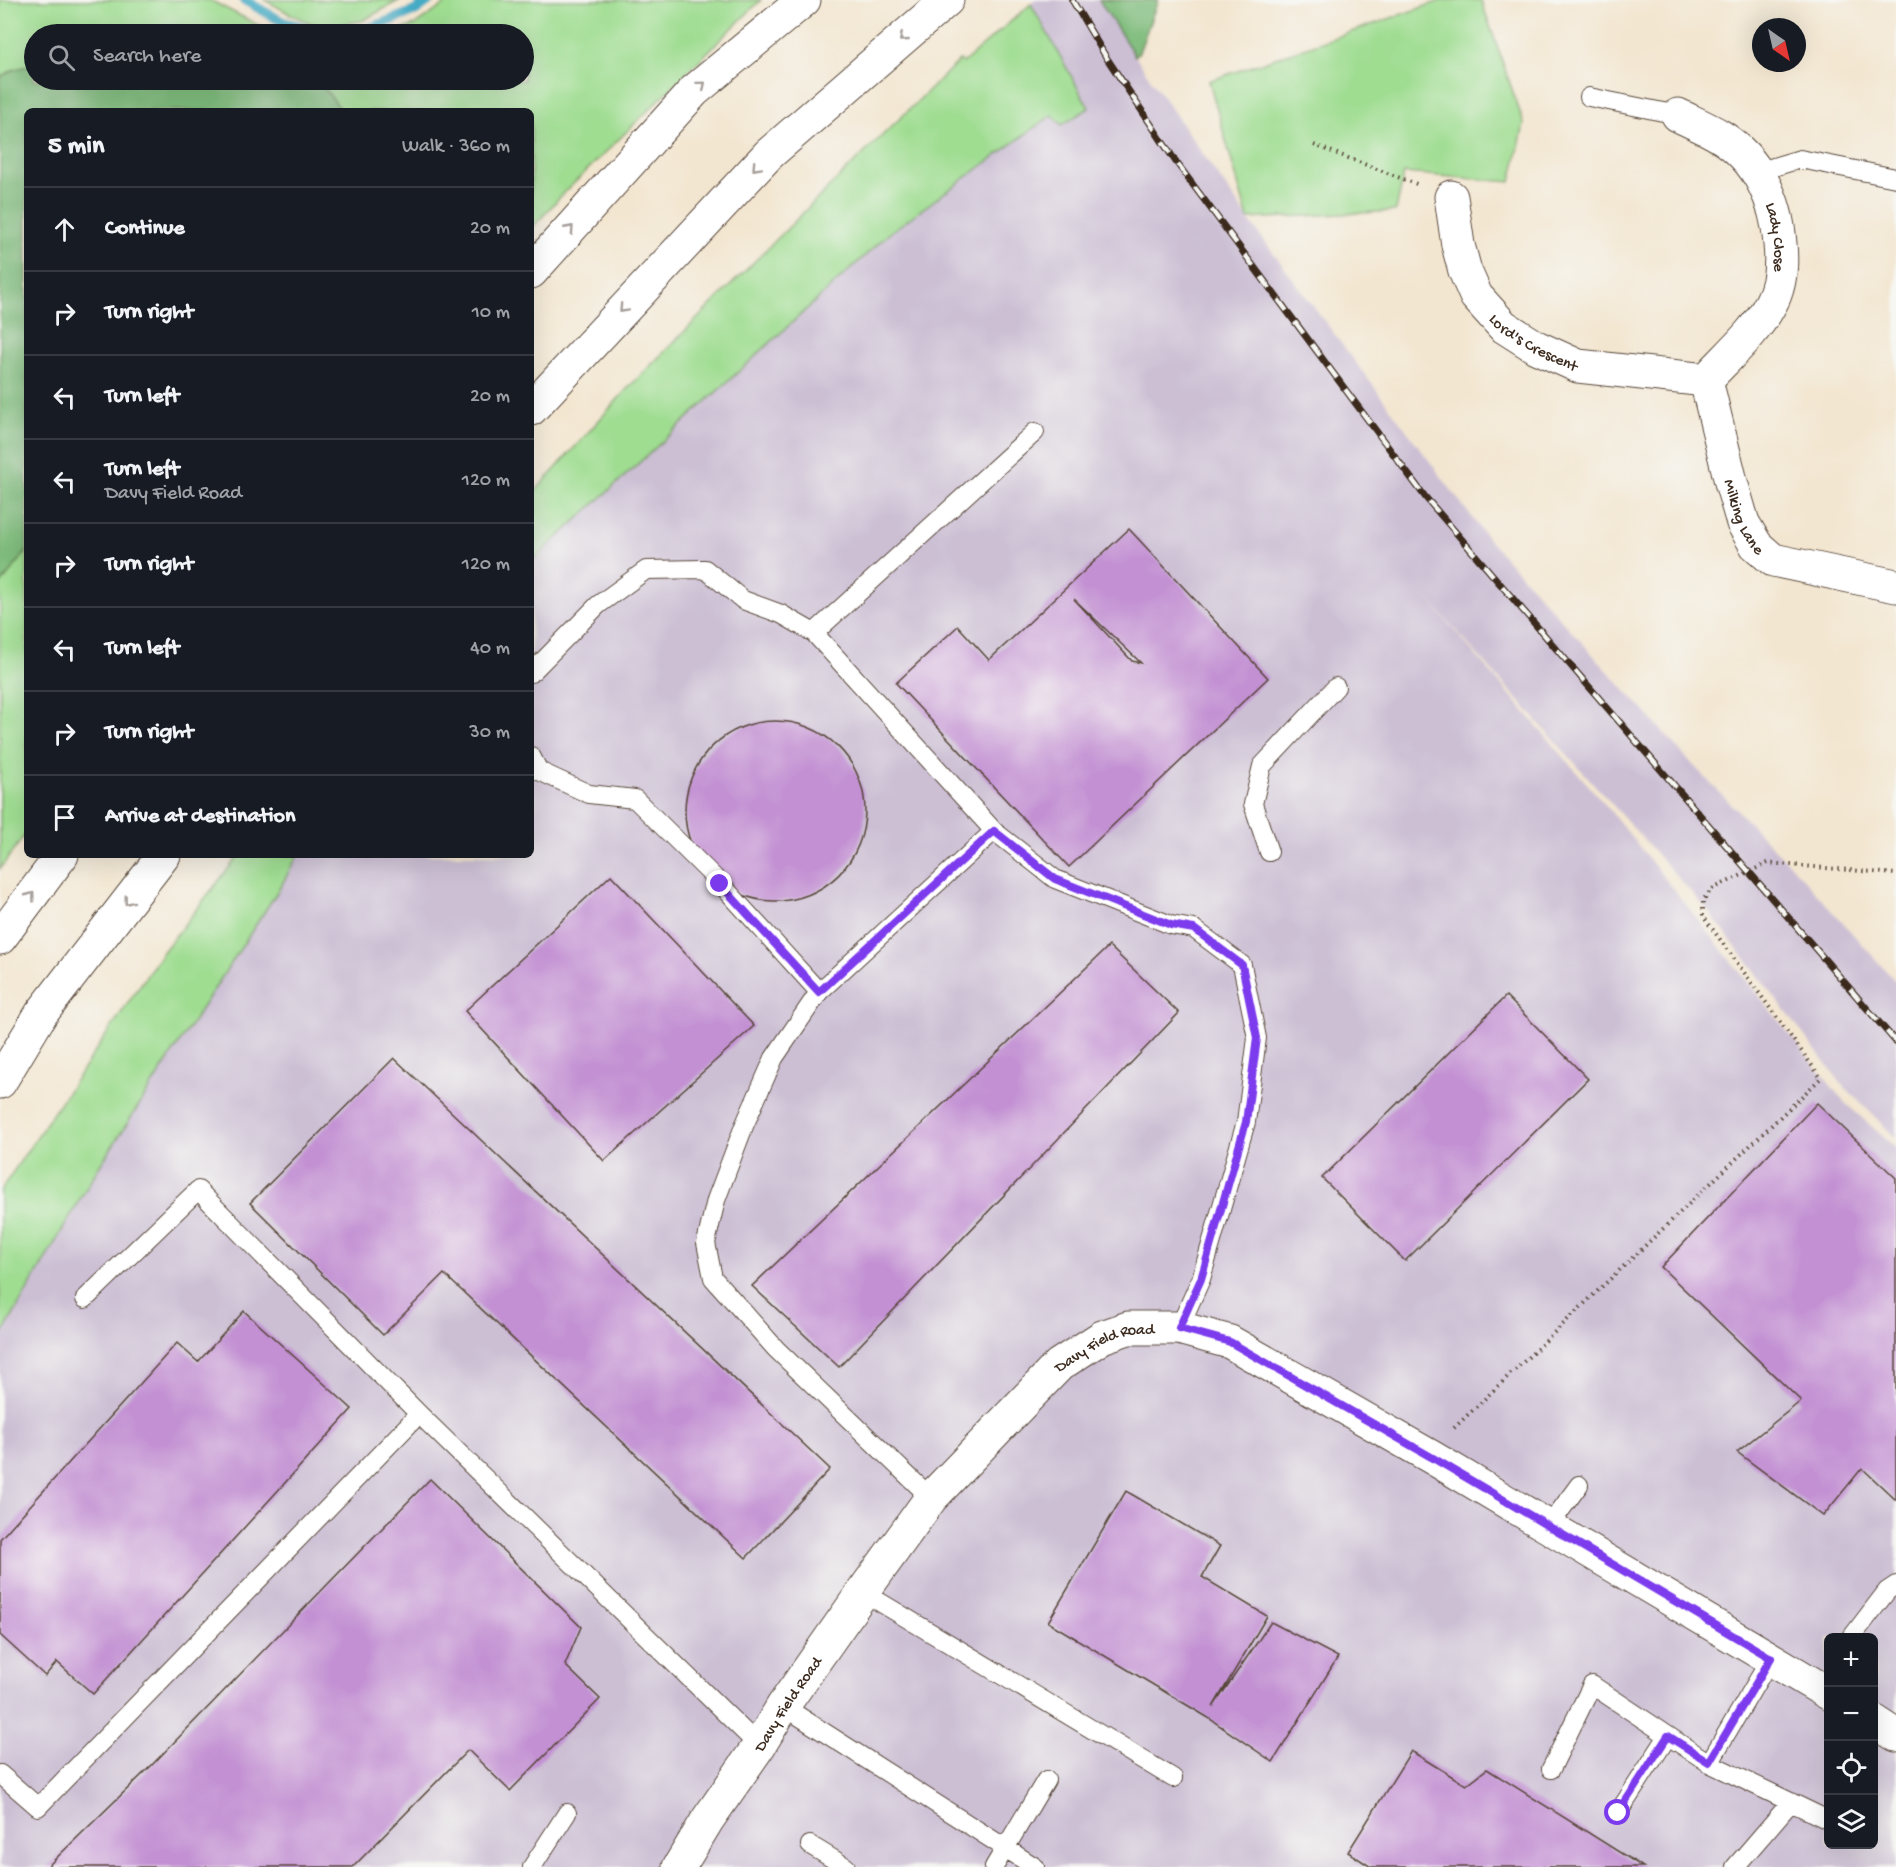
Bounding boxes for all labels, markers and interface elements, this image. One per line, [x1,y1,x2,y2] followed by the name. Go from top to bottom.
[1752,18,1806,72] north arrow
[24,24,534,90] search box
[899,31,910,42] one-way arrow
[45,41,78,74] icon: search
[93,44,201,70] text: Search here
[695,81,706,92] one-way arrow
[48,132,104,163] text: 5 min
[402,136,510,159] text: Walk · 360 m
[753,159,764,170] one-way arrow
[1759,200,1787,273] street label: Lady Close
[48,213,81,246] icon: ahead
[105,216,185,242] text: Continue
[470,218,510,241] text: 20 m
[563,225,574,236] one-way arrow
[48,297,81,330] icon: right
[105,300,193,326] text: Turn right
[472,302,510,325] text: 10 m
[620,302,631,313] one-way arrow
[1483,311,1581,378] street label: Lord's Crescent
[48,381,81,414] icon: left
[105,384,179,410] text: Turn left
[470,386,510,409] text: 20 m
[105,457,179,483] text: Turn left
[48,465,81,498] icon: left
[462,470,510,493] text: 120 m
[1718,477,1767,561] street label: Milking Lane
[105,483,242,506] text: Davy Field Road
[48,549,81,582] icon: right
[105,552,193,578] text: Turn right
[462,554,510,577] text: 120 m
[48,633,81,666] icon: left
[105,636,179,662] text: Turn left
[470,638,510,661] text: 40 m
[48,717,81,750] icon: right
[105,720,193,746] text: Turn right
[469,722,510,745] text: 30 m
[48,801,81,834] icon: arrive
[105,804,295,830] text: Arrive at destination
[706,870,732,896] route end
[24,892,35,903] one-way arrow
[124,895,135,906] one-way arrow
[1051,1322,1156,1379] street label: Davy Field Road
[1824,1633,1878,1849] map controls
[1824,1633,1878,1687] button: +
[751,1653,828,1757] street label: Davy Field Road
[1824,1687,1878,1741] button: −
[1824,1741,1878,1795] button: locate
[1824,1795,1878,1849] button: layers
[1604,1799,1630,1825] route start

